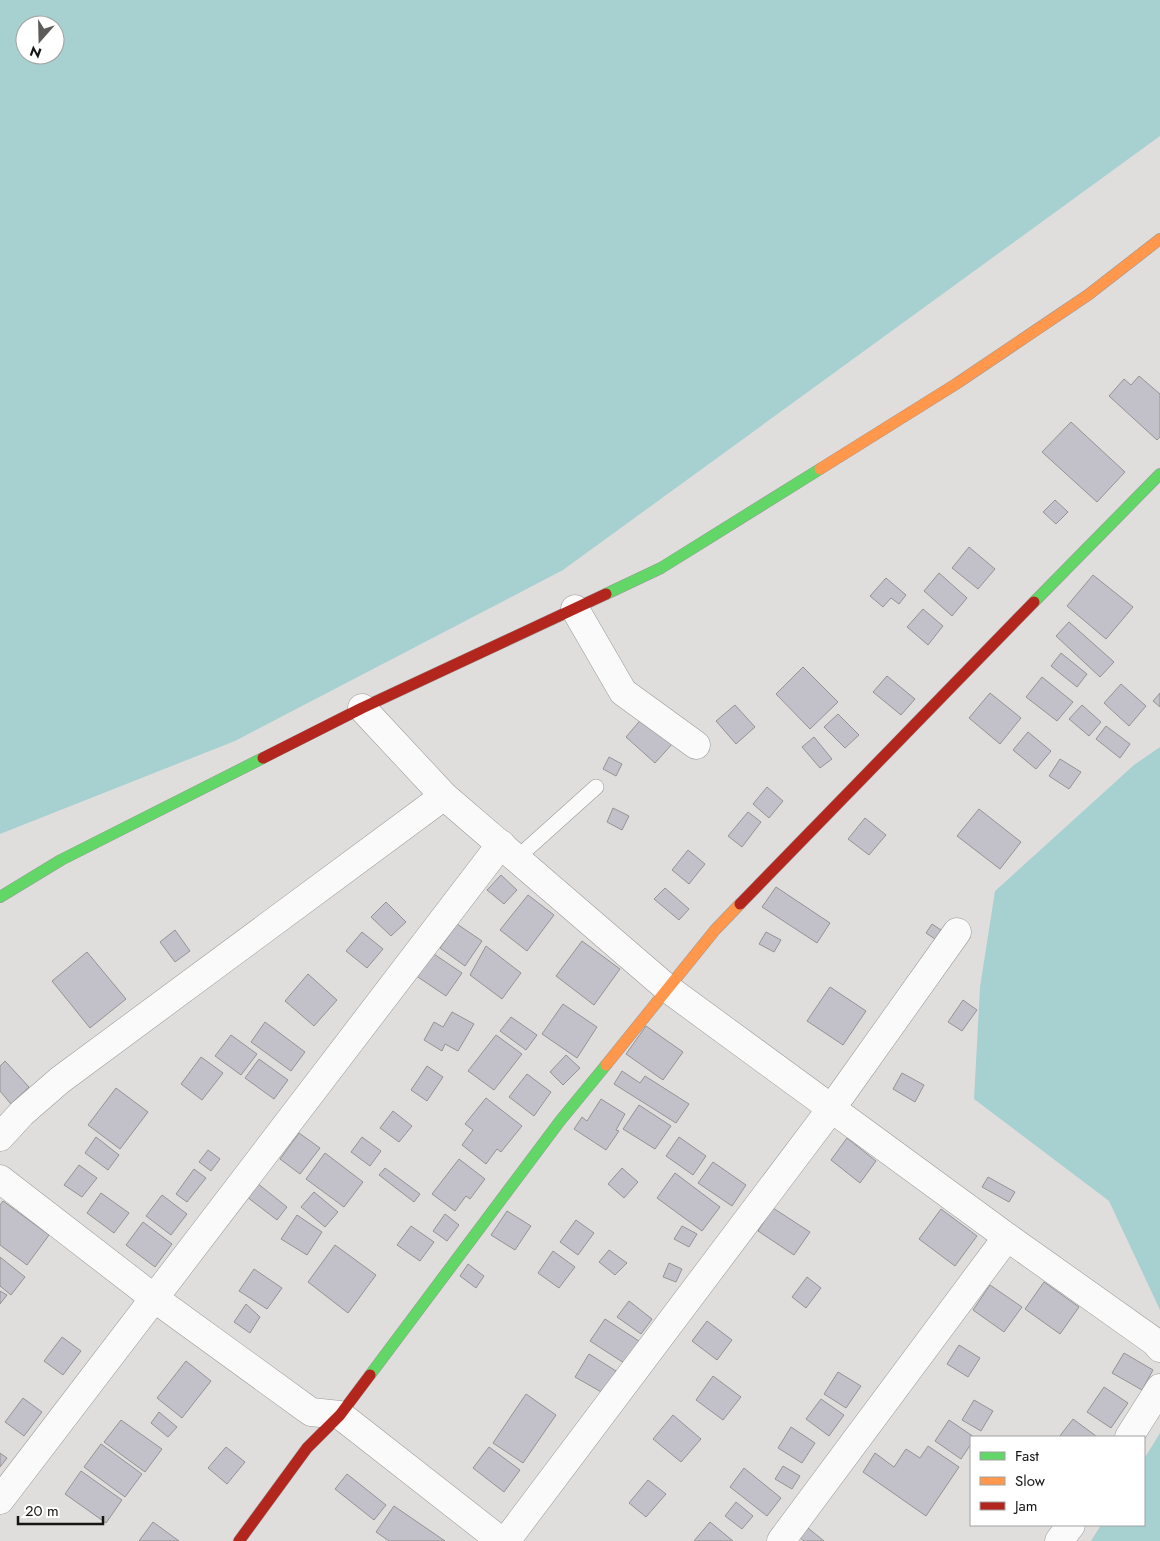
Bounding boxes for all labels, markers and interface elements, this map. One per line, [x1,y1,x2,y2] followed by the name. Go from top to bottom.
[15,15,65,65] north arrow
[27,41,44,64] text: N
[970,1436,1145,1526] legend
[1015,1445,1039,1467] text: Fast
[1015,1470,1046,1492] text: Slow
[18,1494,102,1526] scale bar
[1013,1495,1038,1517] text: Jam
[25,1500,59,1522] text: 20 m

